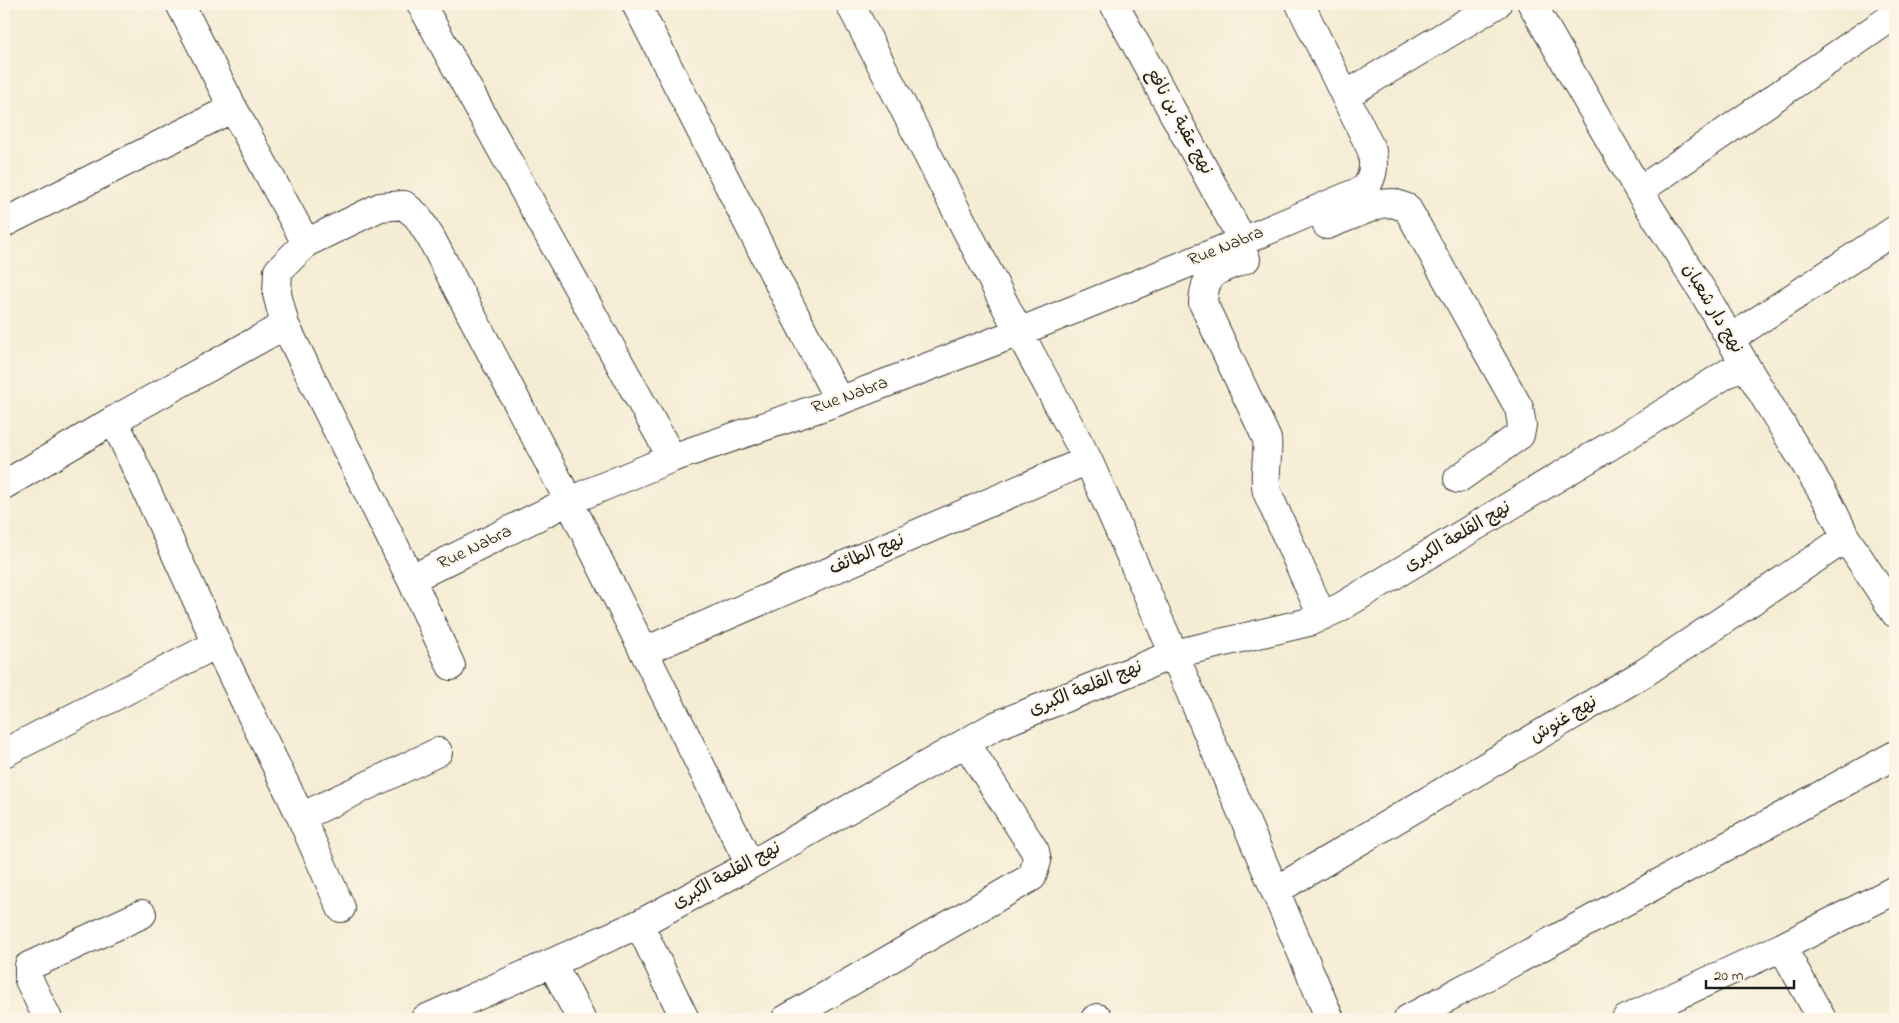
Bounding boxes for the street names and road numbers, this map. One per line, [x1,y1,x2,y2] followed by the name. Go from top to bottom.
[1139,64,1219,180] street label: نهج عقبة بن نافع
[1184,220,1268,274] street label: Rue Nabra
[1675,259,1749,359] street label: نهج دار شعبان
[808,370,892,422] street label: Rue Nabra
[1400,495,1516,579] street label: نهج القلعة الكبرى
[434,519,516,577] street label: Rue Nabra
[825,527,909,583] street label: نهج الطائف
[1025,654,1147,724] street label: نهج القلعة الكبرى
[1525,690,1603,750] street label: نهج غنوش
[668,835,786,917] street label: نهج القلعة الكبرى

